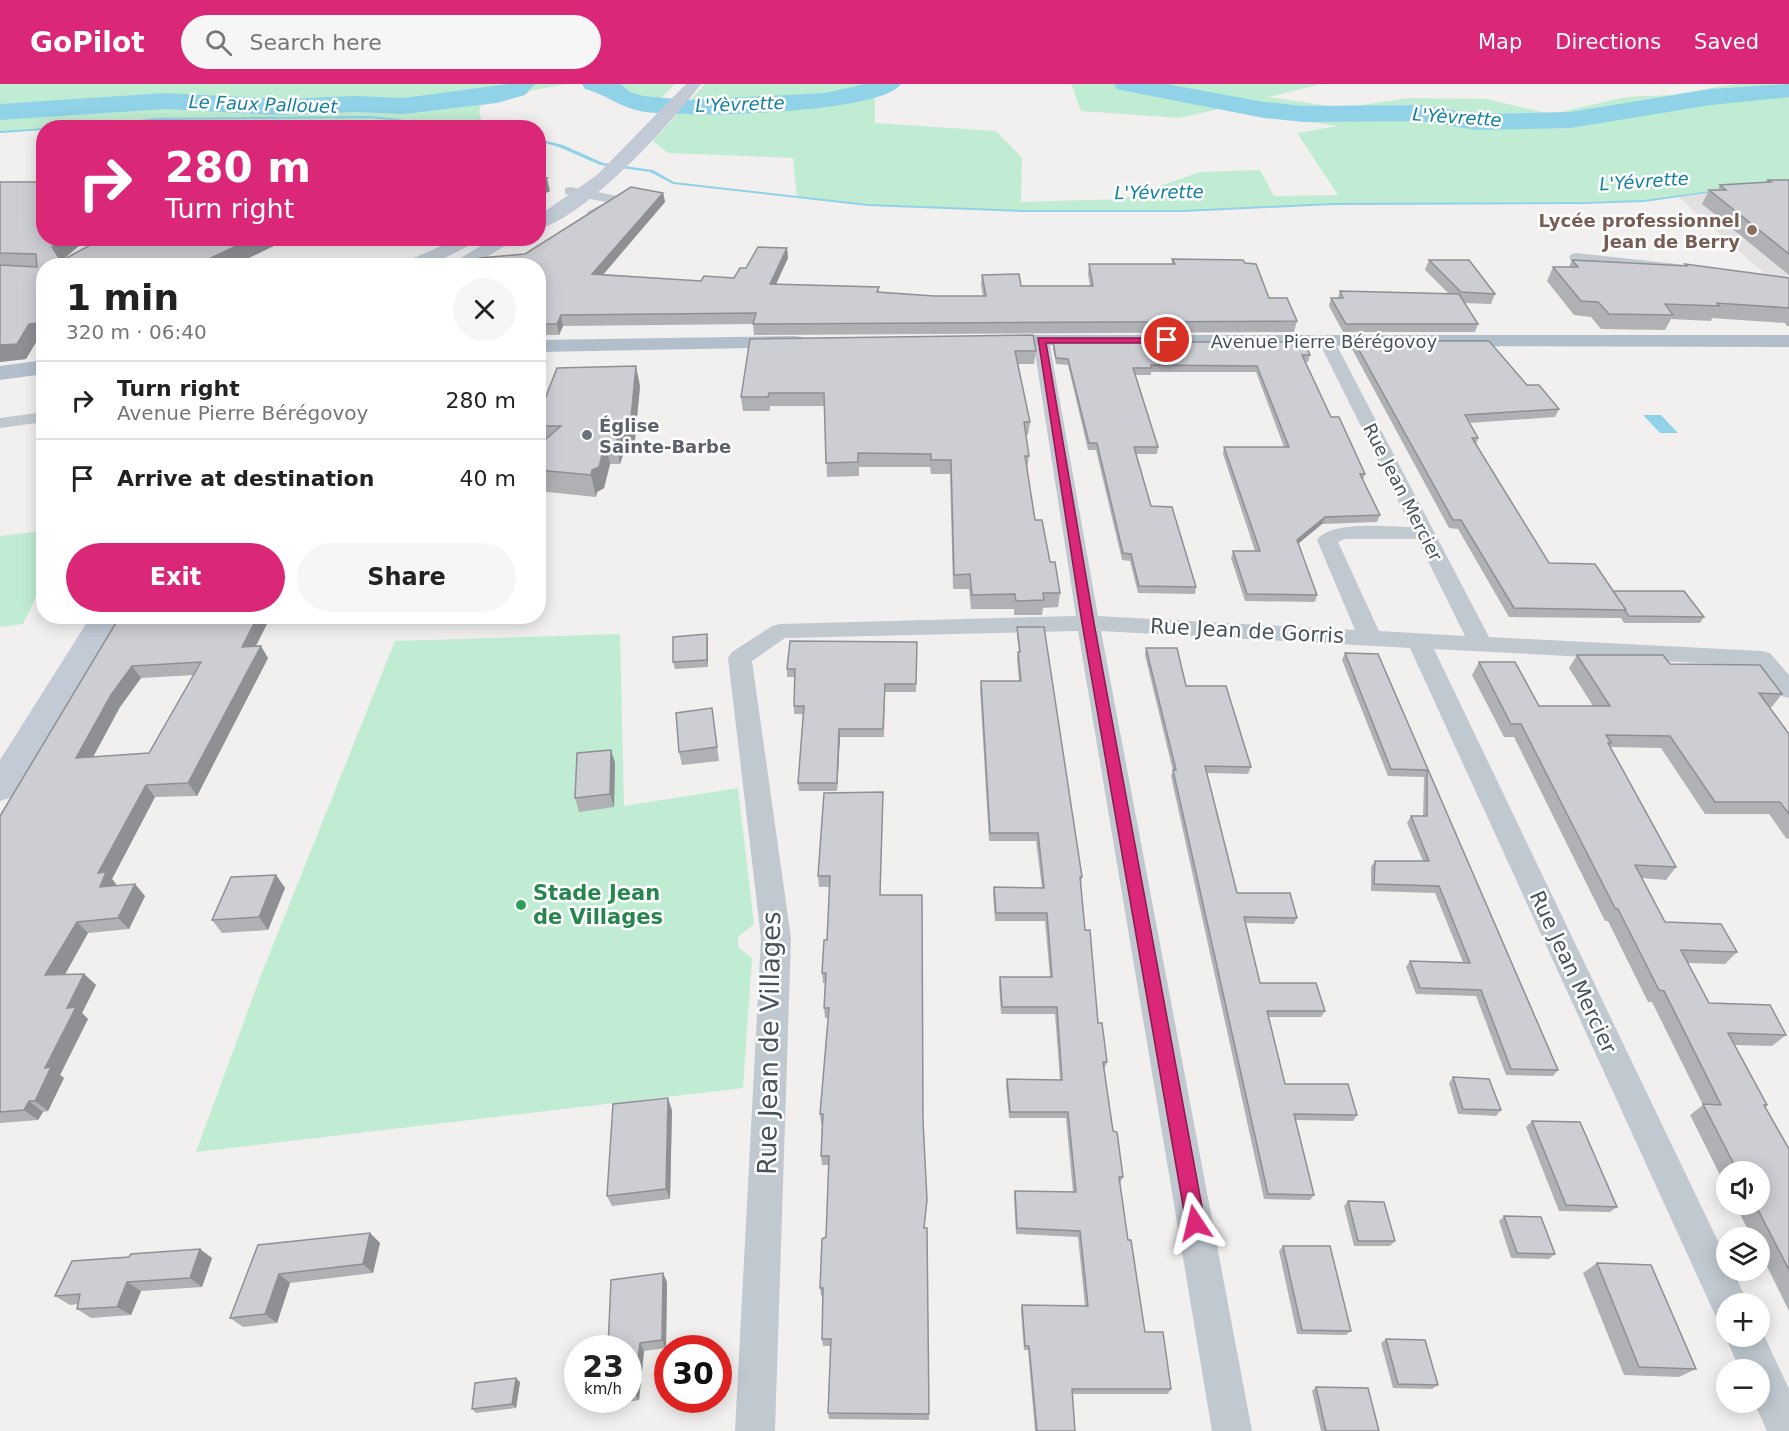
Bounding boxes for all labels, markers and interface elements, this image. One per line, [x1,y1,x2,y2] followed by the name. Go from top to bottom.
[181,15,601,69] search box
[30,26,145,59] text: GoPilot
[202,26,235,59] icon: search
[250,30,382,55] text: Search here
[1478,30,1522,54] text: Map
[1555,30,1661,54] text: Directions
[1694,30,1759,54] text: Saved
[188,91,338,117] water label: Le Faux Pallouet
[695,92,785,116] water label: L'Yèvrette
[1412,103,1502,131] water label: L'Yèvrette
[165,143,311,192] text: 280 m
[66,144,144,222] icon: right
[1599,167,1689,195] water label: L'Yévrette
[1114,181,1204,203] water label: L'Yévrette
[165,193,294,224] text: Turn right
[1539,210,1740,252] place label: Lycée professionnel Jean de Berry
[1745,223,1759,237] marker: Lycée professionnel Jean de Berry
[66,277,179,318] text: 1 min
[453,278,516,341] button: close
[1141,314,1192,365] pin
[66,320,207,344] text: 320 m · 06:40
[1150,323,1183,356] icon: arrive
[1211,331,1437,352] street label: Avenue Pierre Bérégovoy
[117,376,240,401] text: Turn right
[66,384,99,417] icon: right
[446,388,516,413] text: 280 m
[117,401,368,425] text: Avenue Pierre Bérégovoy
[599,415,731,457] place label: Église Sainte-Barbe
[1359,420,1447,565] street label: Rue Jean Mercier
[580,428,594,442] marker: Église Sainte-Barbe
[66,462,99,495] icon: arrive
[117,466,374,491] text: Arrive at destination
[460,466,516,491] text: 40 m
[66,543,285,612] button: Exit
[297,543,516,612] button: Share
[1149,614,1345,648] street label: Rue Jean de Gorris
[533,881,663,929] place label: Stade Jean de Villages
[1525,887,1621,1057] street label: Rue Jean Mercier
[514,898,528,912] marker: Stade Jean de Villages
[752,911,786,1175] street label: Rue Jean de Villages
[1716,1161,1770,1413] map controls
[1716,1161,1770,1215] button: sound
[1163,1191,1227,1255] position arrow
[1716,1227,1770,1281] button: layers
[1716,1293,1770,1347] button: +
[654,1335,732,1413] speed limit sign: 30
[582,1349,624,1384] text: 23
[1716,1359,1770,1413] button: −
[584,1380,622,1398] text: km/h

